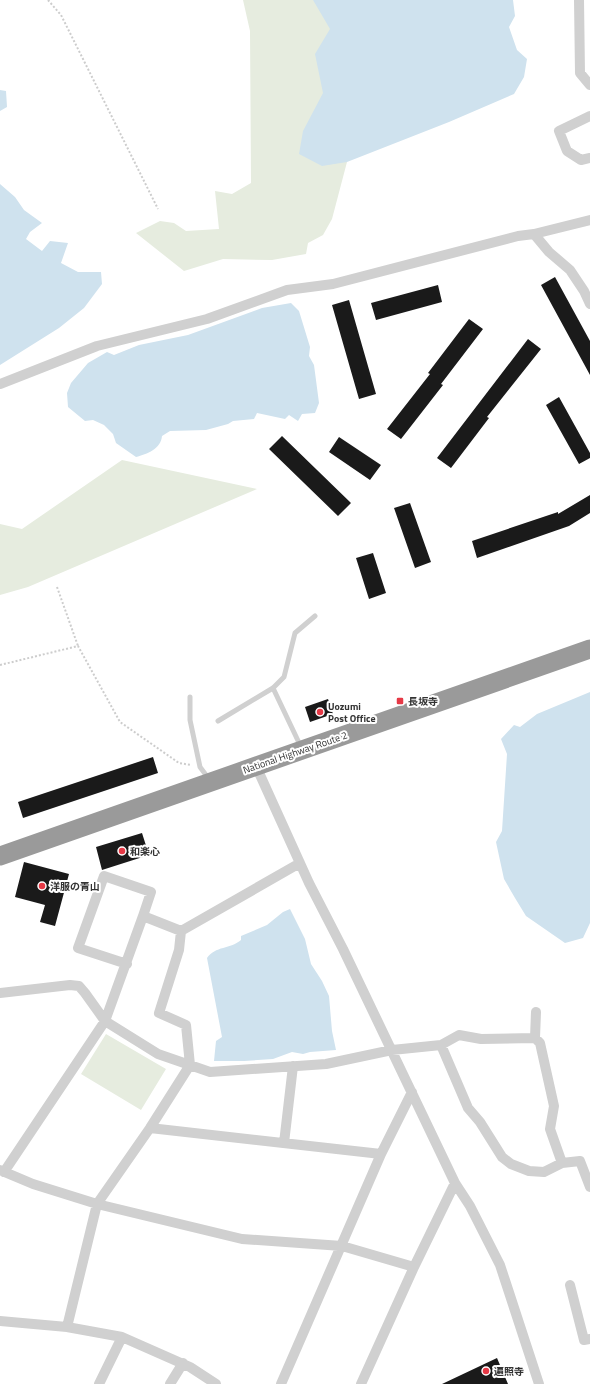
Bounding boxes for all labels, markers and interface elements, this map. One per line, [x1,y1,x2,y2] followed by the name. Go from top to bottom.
[408,694,438,709] place label: 長坂寺
[395,696,405,706] marker: 長坂寺
[328,699,376,726] place label: Uozumi Post Office
[315,707,325,717] marker: Uozumi Post Office
[241,728,349,777] street label: National Highway Route 2
[130,844,160,859] place label: 和楽心
[117,846,127,856] marker: 和楽心
[50,879,100,894] place label: 洋服の青山
[37,881,47,891] marker: 洋服の青山
[494,1364,524,1379] place label: 遍照寺
[481,1366,491,1376] marker: 遍照寺

